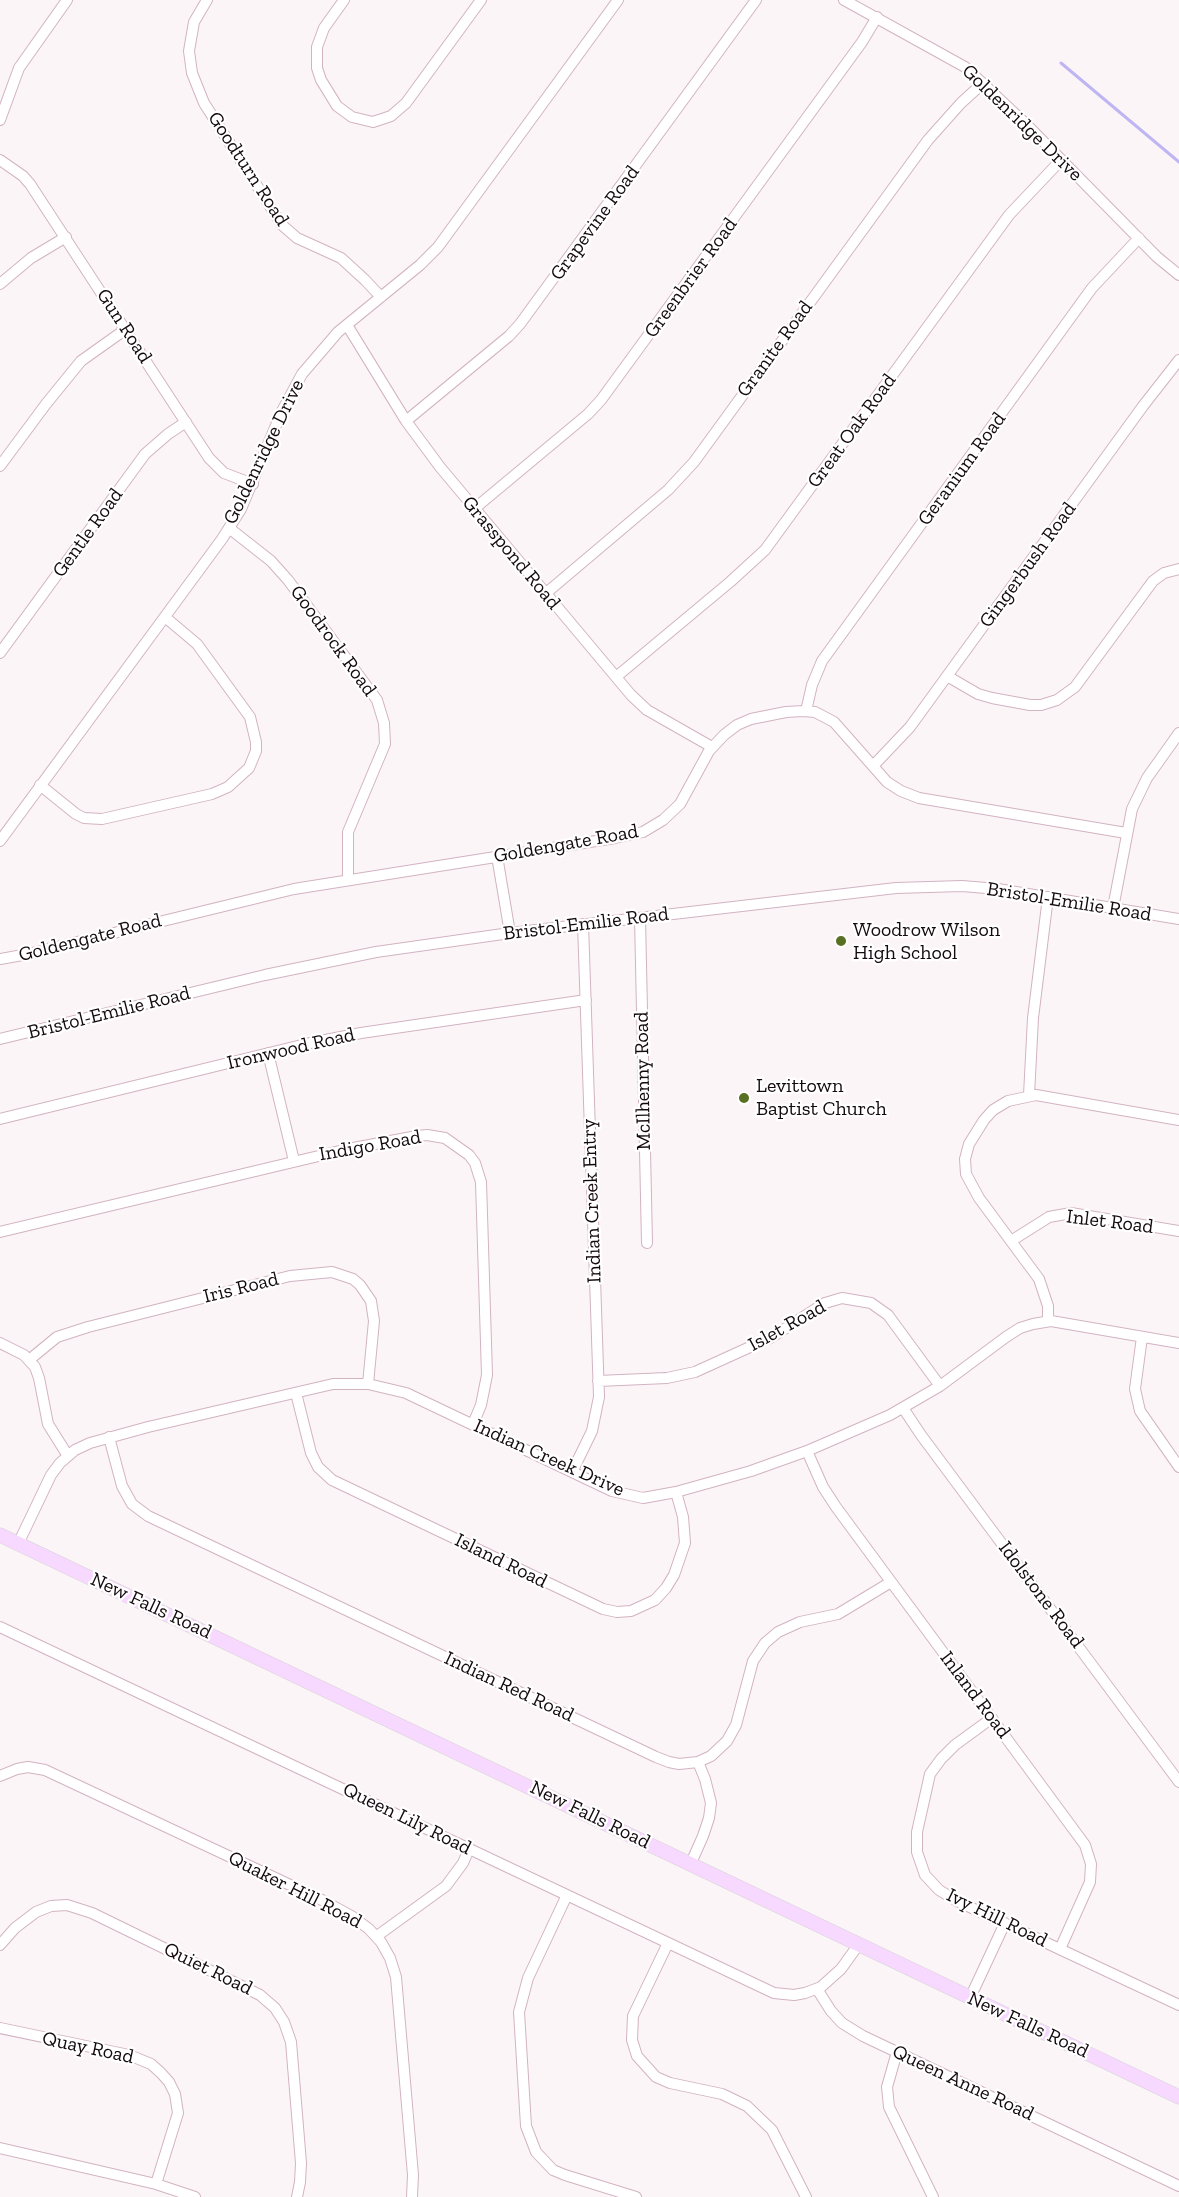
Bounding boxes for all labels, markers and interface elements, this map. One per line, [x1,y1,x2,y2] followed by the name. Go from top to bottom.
[957,59,1087,187] street label: Goldenridge Drive
[202,107,294,231] street label: Goodturn Road
[545,161,645,285] street label: Grapevine Road
[639,213,743,343] street label: Greenbrier Road
[91,284,157,368] street label: Gun Road
[732,296,818,402] street label: Granite Road
[803,369,901,493] street label: Great Oak Road
[219,376,309,528] street label: Goldenridge Drive
[913,408,1011,530] street label: Geranium Road
[48,484,128,582] street label: Gentle Road
[457,491,565,615] street label: Grasspond Road
[974,498,1082,632] street label: Gingerbush Road
[285,581,381,701] street label: Goodrock Road
[492,819,640,869] street label: Goldengate Road
[985,877,1153,927] street label: Bristol-Emilie Road
[502,902,670,946] street label: Bristol-Emilie Road
[16,909,164,967] street label: Goldengate Road
[853,918,1000,965] place label: Woodrow Wilson High School
[834,934,848,948] marker: Woodrow Wilson High School
[25,981,193,1045] street label: Bristol-Emilie Road
[630,1011,656,1151] street label: McIlhenny Road
[225,1023,357,1075] street label: Ironwood Road
[756,1074,887,1121] place label: Levittown Baptist Church
[737,1091,751,1105] marker: Levittown Baptist Church
[577,1118,607,1284] street label: Indian Creek Entry
[317,1125,423,1167] street label: Indigo Road
[1065,1205,1155,1239] street label: Inlet Road
[201,1267,281,1309] street label: Iris Road
[744,1295,830,1357] street label: Islet Road
[470,1414,628,1502] street label: Indian Creek Drive
[451,1528,551,1594] street label: Island Road
[993,1537,1089,1653] street label: Idolstone Road
[87,1567,215,1645] street label: New Falls Road
[440,1647,578,1727] street label: Indian Red Road
[934,1647,1016,1743] street label: Inland Road
[526,1776,654,1854] street label: New Falls Road
[339,1778,475,1860] street label: Queen Lily Road
[224,1846,366,1934] street label: Quaker Hill Road
[942,1883,1052,1953] street label: Ivy Hill Road
[160,1937,256,2001] street label: Quiet Road
[964,1986,1092,2064] street label: New Falls Road
[40,2027,136,2069] street label: Quay Road
[888,2040,1038,2126] street label: Queen Anne Road

